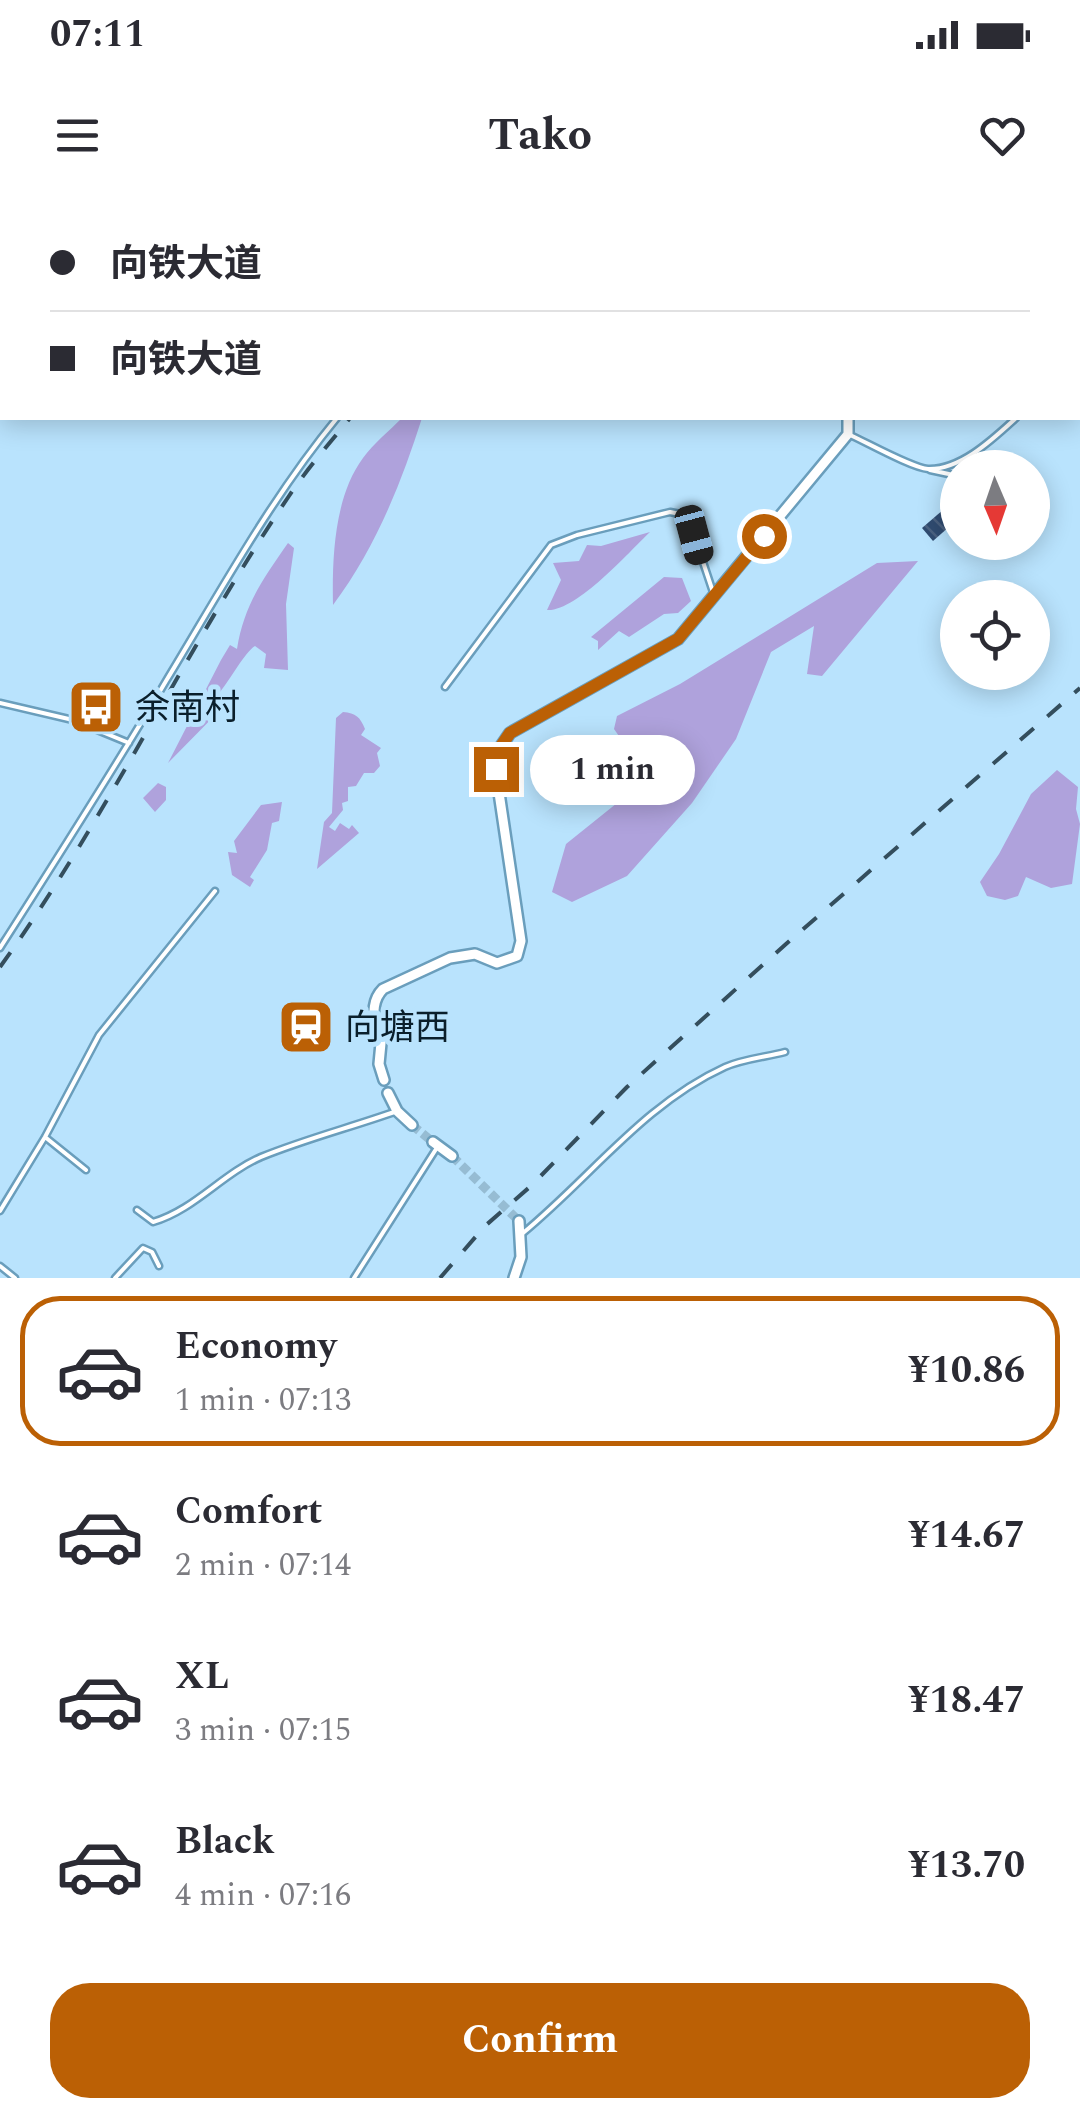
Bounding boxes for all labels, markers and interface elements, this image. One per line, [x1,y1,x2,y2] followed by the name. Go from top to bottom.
[50,6,145,64] text: 07:11
[488,101,592,170] text: Tako
[50,108,105,163] icon: menu
[975,108,1030,163] icon: heart
[110,236,262,294] text: 向铁大道
[110,332,262,390] text: 向铁大道
[940,450,1050,560] north arrow
[940,450,1050,690] map controls
[672,502,716,568] car
[742,514,787,559] route start
[940,580,1050,690] button: locate
[66,677,126,737] bus stop icon: 余南村
[135,682,240,735] place label: 余南村
[531,734,696,804] callout: 1 min
[570,745,655,794] text: 1 min
[474,747,519,792] route end
[276,997,336,1057] station icon: 向塘西
[345,1002,450,1055] place label: 向塘西
[175,1318,336,1376] text: Economy
[55,1326,145,1416] icon: car
[908,1342,1025,1400] text: ¥10.86
[175,1376,351,1425] text: 1 min · 07:13
[175,1483,322,1541] text: Comfort
[55,1491,145,1581] icon: car
[908,1507,1025,1565] text: ¥14.67
[175,1541,351,1590] text: 2 min · 07:14
[175,1648,229,1706] text: XL
[55,1656,145,1746] icon: car
[908,1672,1025,1730] text: ¥18.47
[175,1706,351,1755] text: 3 min · 07:15
[175,1813,275,1871] text: Black
[55,1821,145,1911] icon: car
[908,1837,1025,1895] text: ¥13.70
[175,1871,351,1920] text: 4 min · 07:16
[50,1983,1030,2098] button: Confirm

